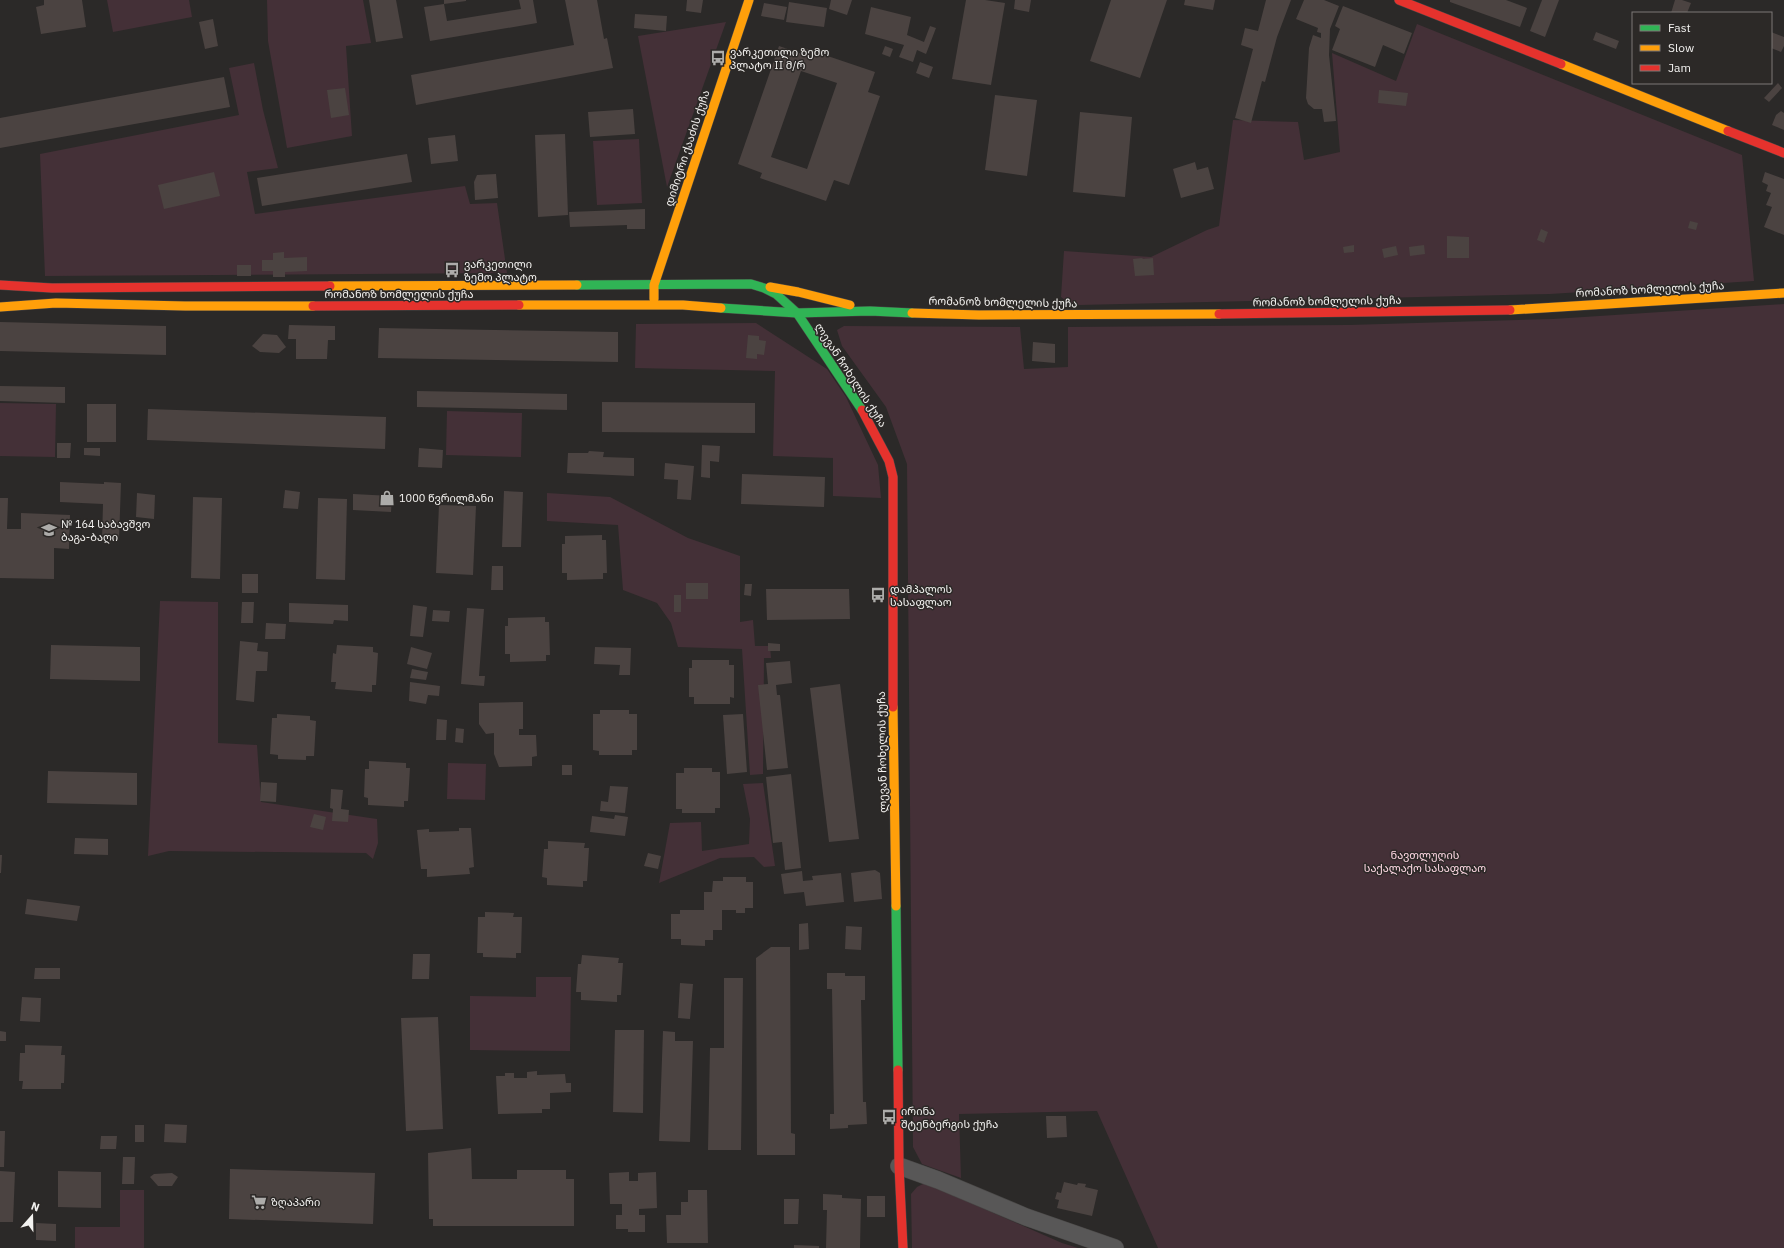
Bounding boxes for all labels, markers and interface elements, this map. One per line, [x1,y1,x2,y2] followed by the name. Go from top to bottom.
[1632,12,1772,84] legend
[1668,20,1691,35] text: Fast
[1668,40,1694,55] text: Slow
[730,45,829,72] place label: ვარკეთილი ზემო პლატო II მ/რ
[709,49,727,67] bus stop icon: ვარკეთილი ზემო პლატო II მ/რ
[1668,60,1691,75] text: Jam
[662,88,712,208] street label: დიმიტრი ქააძის ქუჩა
[464,257,537,284] place label: ვარკეთილი ზემო პლატო
[443,261,461,279] bus stop icon: ვარკეთილი ზემო პლატო
[1575,278,1725,300] street label: რომანოზ ხომლელის ქუჩა
[325,287,473,301] street label: რომანოზ ხომლელის ქუჩა
[1252,293,1402,309] street label: რომანოზ ხომლელის ქუჩა
[928,294,1078,310] street label: რომანოზ ხომლელის ქუჩა
[812,320,890,430] street label: ლევან ჩოხელის ქუჩა
[378,489,396,507] shop icon: 1000 წვრილმანი
[399,491,494,505] place label: 1000 წვრილმანი
[61,517,150,544] place label: № 164 საბავშვო ბაგა-ბაღი
[40,521,58,539] school or university icon: № 164 საბავშვო ბაგა-ბაღი
[890,582,953,609] place label: დამპალოს სასაფლაო
[869,586,887,604] bus stop icon: დამპალოს სასაფლაო
[874,691,890,813] street label: ლევან ჩოხელის ქუჩა
[1364,848,1486,875] park label: ნავთლუღის საქალაქო სასაფლაო
[901,1104,998,1131] place label: ირინა შტენბერგის ქუჩა
[880,1108,898,1126] bus stop icon: ირინა შტენბერგის ქუჩა
[250,1193,268,1211] supermarket icon: ზღაპარი
[271,1195,320,1209] place label: ზღაპარი
[12,1196,52,1236] north arrow
[29,1199,42,1215] text: N

